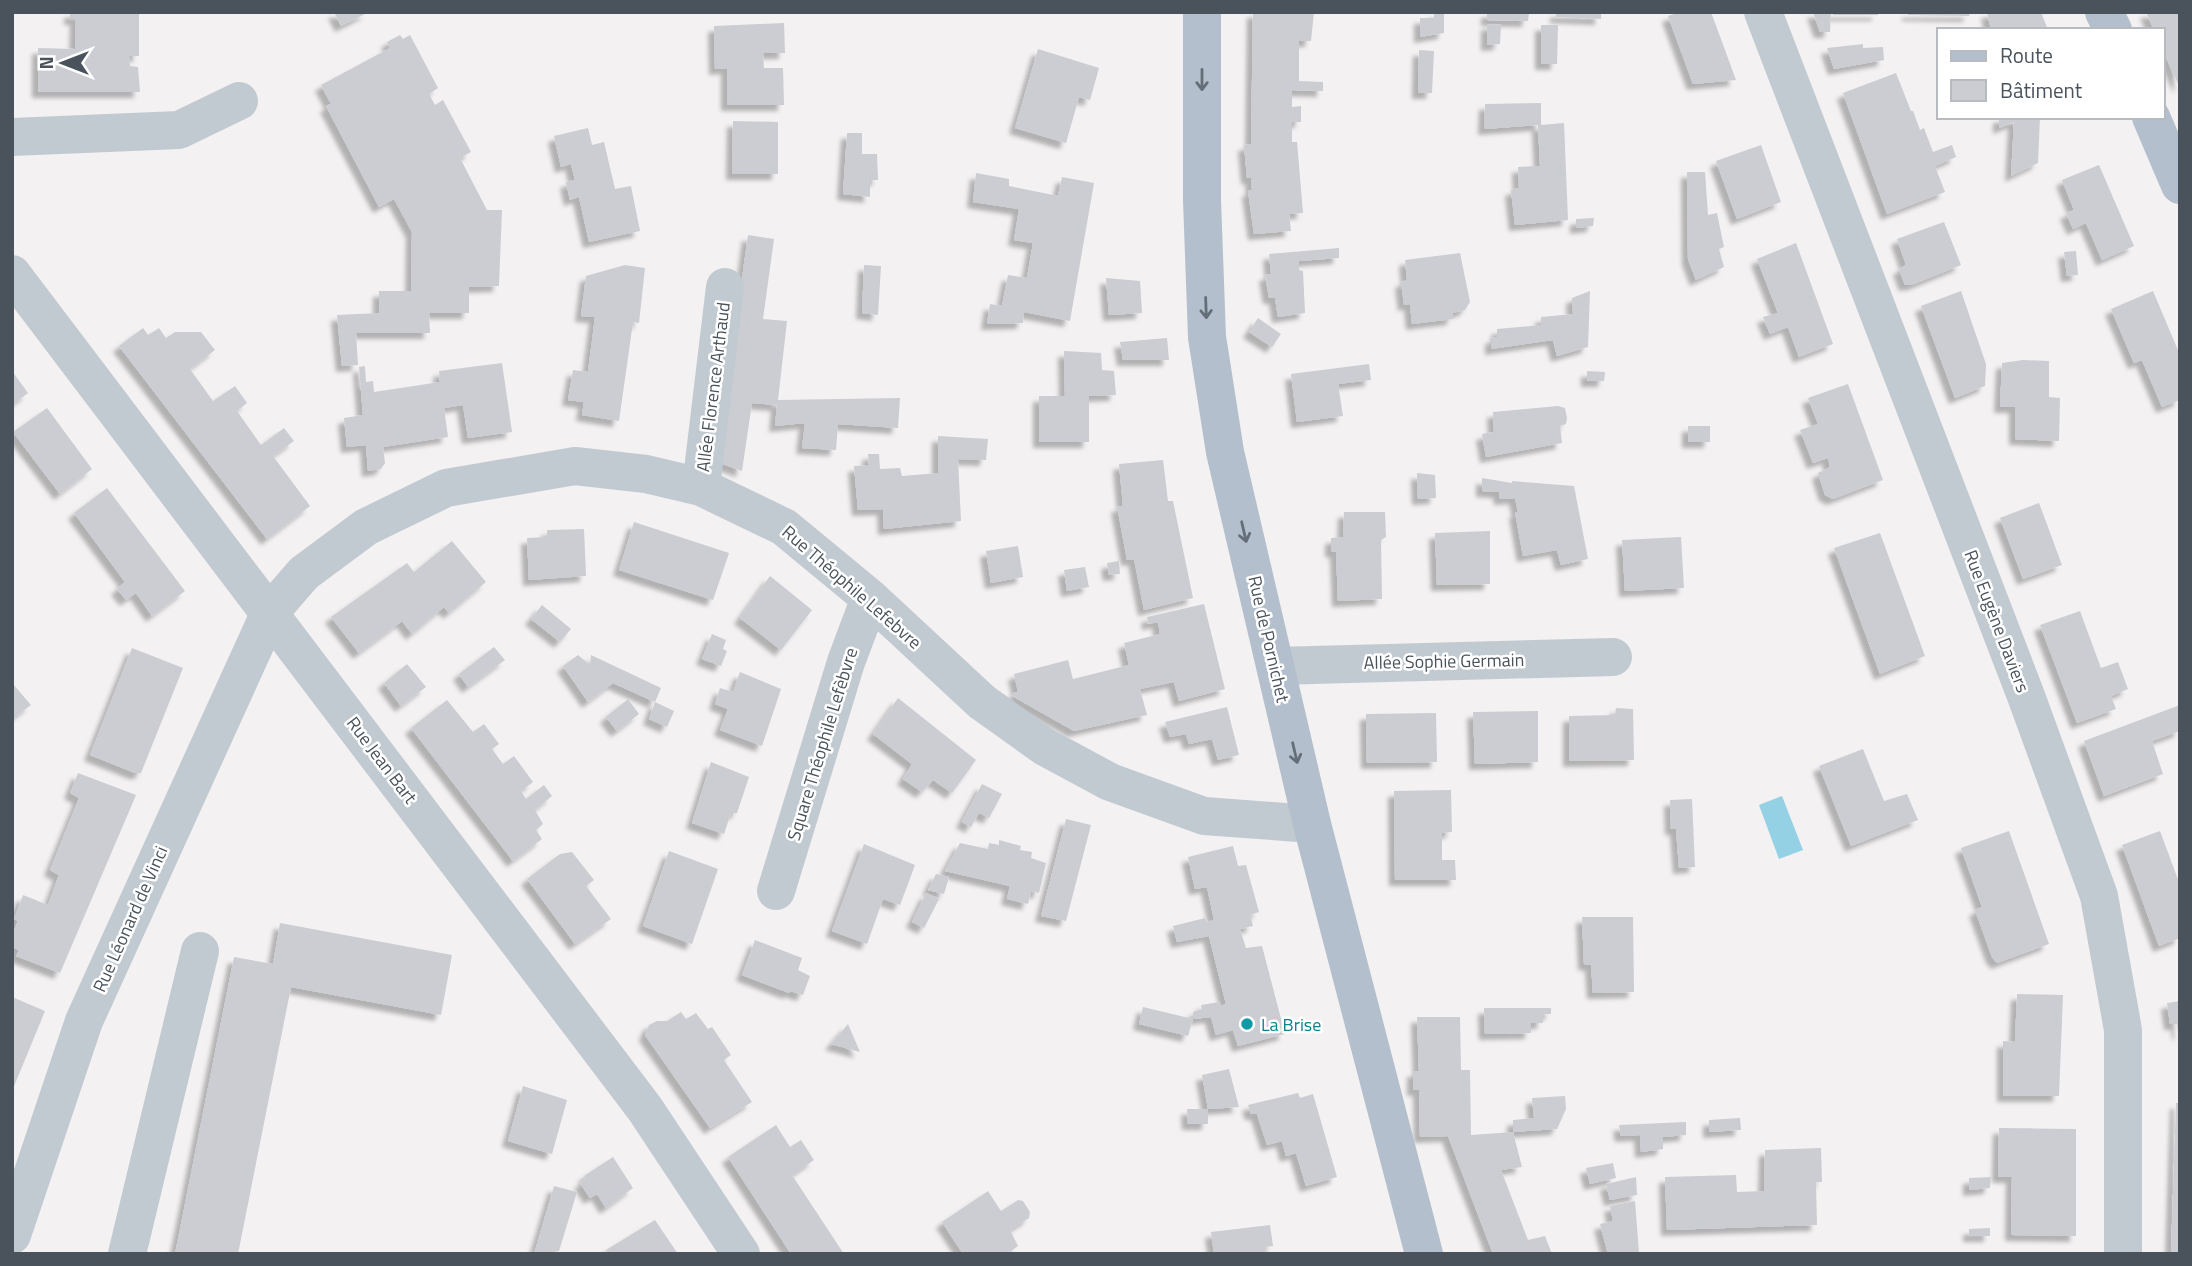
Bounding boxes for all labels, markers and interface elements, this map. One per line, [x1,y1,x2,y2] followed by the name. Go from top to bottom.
[28,28,98,98] north arrow
[1937,28,2164,119] legend
[2000,39,2053,71] text: Route
[31,56,60,70] text: N
[1195,69,1209,92] one-way arrow
[2000,74,2083,106] text: Bâtiment
[1199,296,1212,319] one-way arrow
[689,301,737,473] street label: Allée Florence Arthaud
[776,519,928,655] street label: Rue Théophile Lefebvre
[1238,520,1251,543] one-way arrow
[1957,546,2037,696] street label: Rue Eugène Daviers
[1241,573,1297,706] street label: Rue de Pornichet
[780,644,864,844] street label: Square Théophile Lefèbvre
[1363,646,1525,676] street label: Allée Sophie Germain
[340,711,424,810] street label: Rue Jean Bart
[1289,741,1303,764] one-way arrow
[86,842,174,996] street label: Rue Léonard de Vinci
[1261,1011,1321,1038] place label: La Brise
[1239,1016,1255,1032] marker: La Brise

